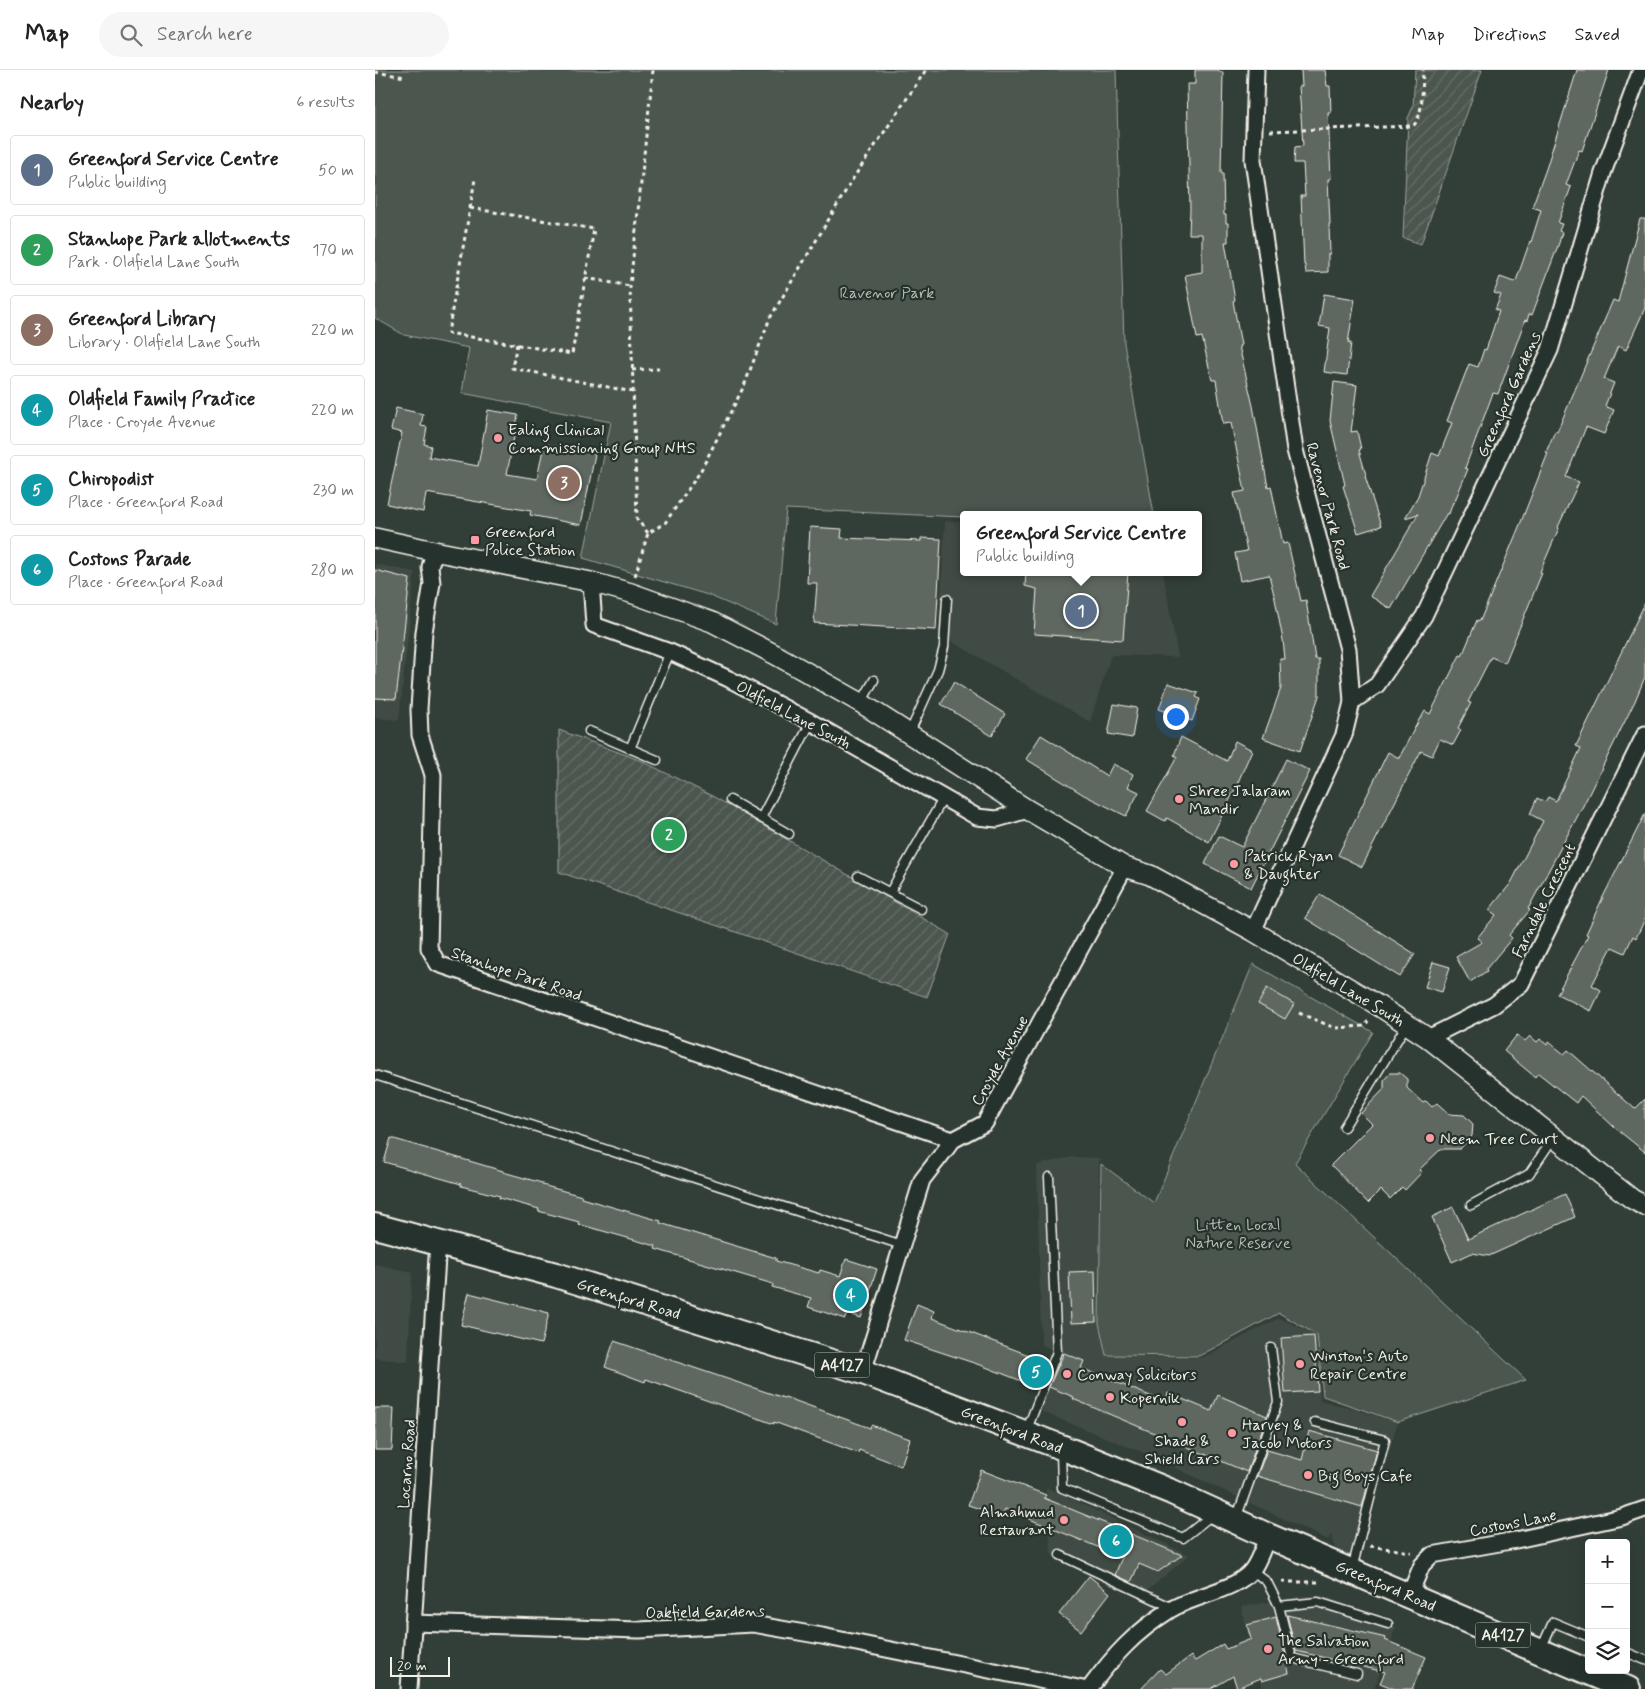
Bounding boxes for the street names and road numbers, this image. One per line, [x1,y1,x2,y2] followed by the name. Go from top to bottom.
[1472,329,1548,461] street label: Greenford Gardens
[1300,440,1355,572] street label: Ravenor Park Road
[732,676,854,754] street label: Oldfield Lane South
[1508,840,1581,961] street label: Farndale Crescent
[448,942,585,1007] street label: Stanhope Park Road
[1288,948,1408,1032] street label: Oldfield Lane South
[967,1012,1034,1110] street label: Croyde Avenue
[574,1274,683,1327] street label: Greenford Road
[815,1352,869,1378] road number: A4127
[957,1401,1065,1461] street label: Greenford Road
[394,1419,421,1509] street label: Locarno Road
[1468,1505,1559,1542] street label: Costons Lane
[1331,1556,1439,1619] street label: Greenford Road
[645,1601,765,1624] street label: Oakfield Gardens
[1475,1622,1531,1648] road number: A4127

